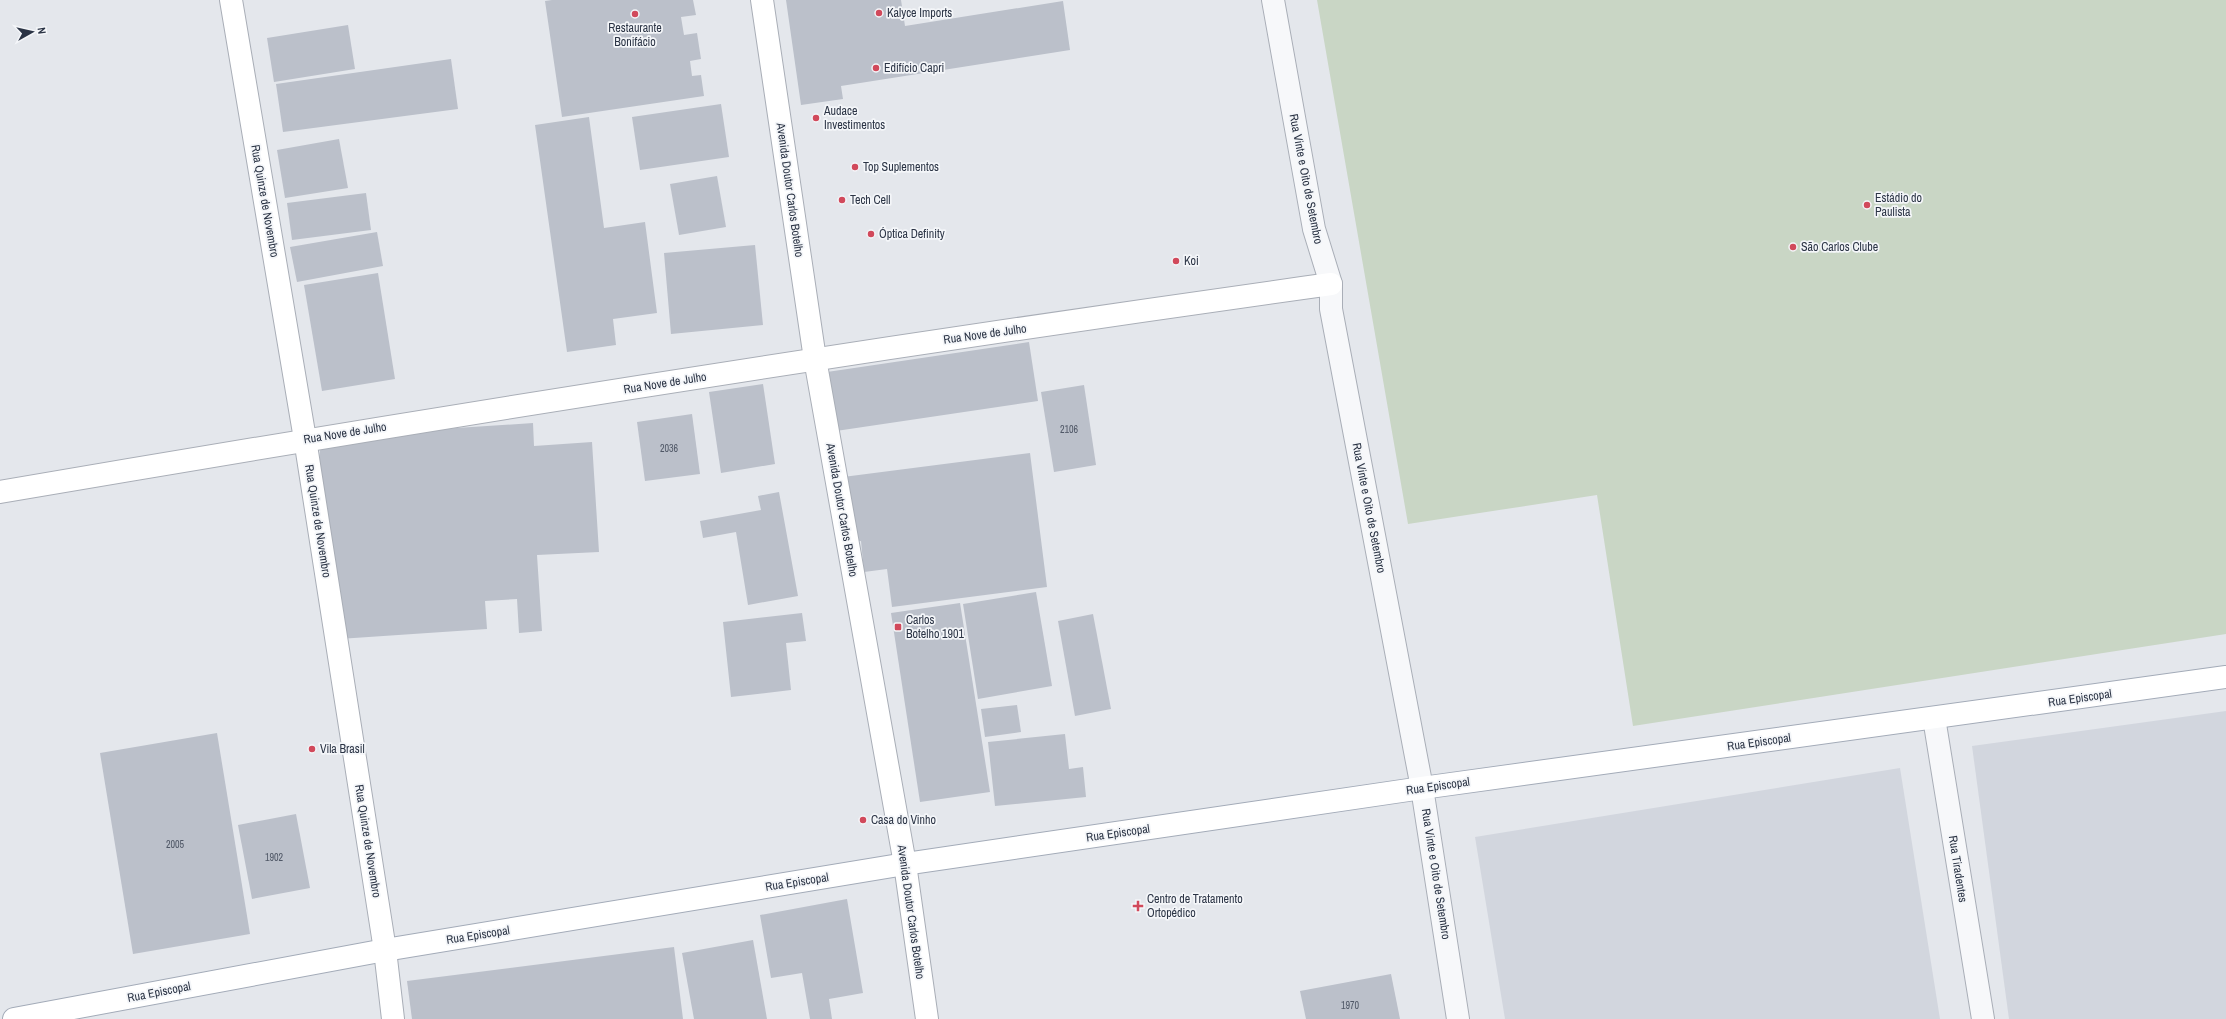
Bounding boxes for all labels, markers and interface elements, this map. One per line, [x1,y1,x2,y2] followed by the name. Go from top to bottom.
[887,5,952,21] place label: Kalyce Imports
[874,8,884,18] marker: Kalyce Imports
[630,9,640,19] marker: Restaurante Bonifácio
[12,12,52,52] north arrow
[608,20,662,50] place label: Restaurante Bonifácio
[35,26,49,35] text: N
[884,60,944,76] place label: Edifício Capri
[871,63,881,73] marker: Edifício Capri
[823,103,885,133] place label: Audace Investimentos
[811,113,821,123] marker: Audace Investimentos
[1286,113,1326,245] street label: Rua Vinte e Oito de Setembro
[773,121,807,258] street label: Avenida Doutor Carlos Botelho
[247,143,283,259] street label: Rua Quinze de Novembro
[863,159,939,175] place label: Top Suplementos
[850,162,860,172] marker: Top Suplementos
[1875,190,1922,220] place label: Estádio do Paulista
[850,192,890,208] place label: Tech Cell
[837,195,847,205] marker: Tech Cell
[1862,200,1872,210] marker: Estádio do Paulista
[879,226,945,242] place label: Óptica Definity
[866,229,876,239] marker: Óptica Definity
[1801,239,1878,255] place label: São Carlos Clube
[1788,242,1798,252] marker: São Carlos Clube
[1184,253,1199,269] place label: Koi
[1171,256,1181,266] marker: Koi
[942,320,1028,348] street label: Rua Nove de Julho
[622,369,708,397] street label: Rua Nove de Julho
[302,419,388,447] street label: Rua Nove de Julho
[1060,423,1079,436] house number: 2106
[822,441,862,578] street label: Avenida Doutor Carlos Botelho
[660,442,679,455] house number: 2036
[1349,442,1389,574] street label: Rua Vinte e Oito de Setembro
[301,463,335,579] street label: Rua Quinze de Novembro
[906,612,965,642] place label: Carlos Botelho 1901
[893,622,903,632] marker: Carlos Botelho 1901
[2047,686,2113,710] street label: Rua Episcopal
[1726,730,1792,754] street label: Rua Episcopal
[320,741,365,757] place label: Vila Brasil
[307,744,317,754] marker: Vila Brasil
[1405,774,1471,798] street label: Rua Episcopal
[351,783,385,899] street label: Rua Quinze de Novembro
[1418,807,1454,941] street label: Rua Vinte e Oito de Setembro
[871,812,936,828] place label: Casa do Vinho
[858,815,868,825] marker: Casa do Vinho
[1085,821,1151,845] street label: Rua Episcopal
[1945,834,1971,904] street label: Rua Tiradentes
[166,838,185,851] house number: 2005
[894,843,928,980] street label: Avenida Doutor Carlos Botelho
[265,851,284,864] house number: 1902
[764,869,830,895] street label: Rua Episcopal
[1147,891,1243,921] place label: Centro de Tratamento Ortopédico
[1132,900,1144,912] marker: Centro de Tratamento Ortopédico
[445,922,511,948] street label: Rua Episcopal
[126,978,192,1006] street label: Rua Episcopal
[1341,999,1360,1012] house number: 1970

